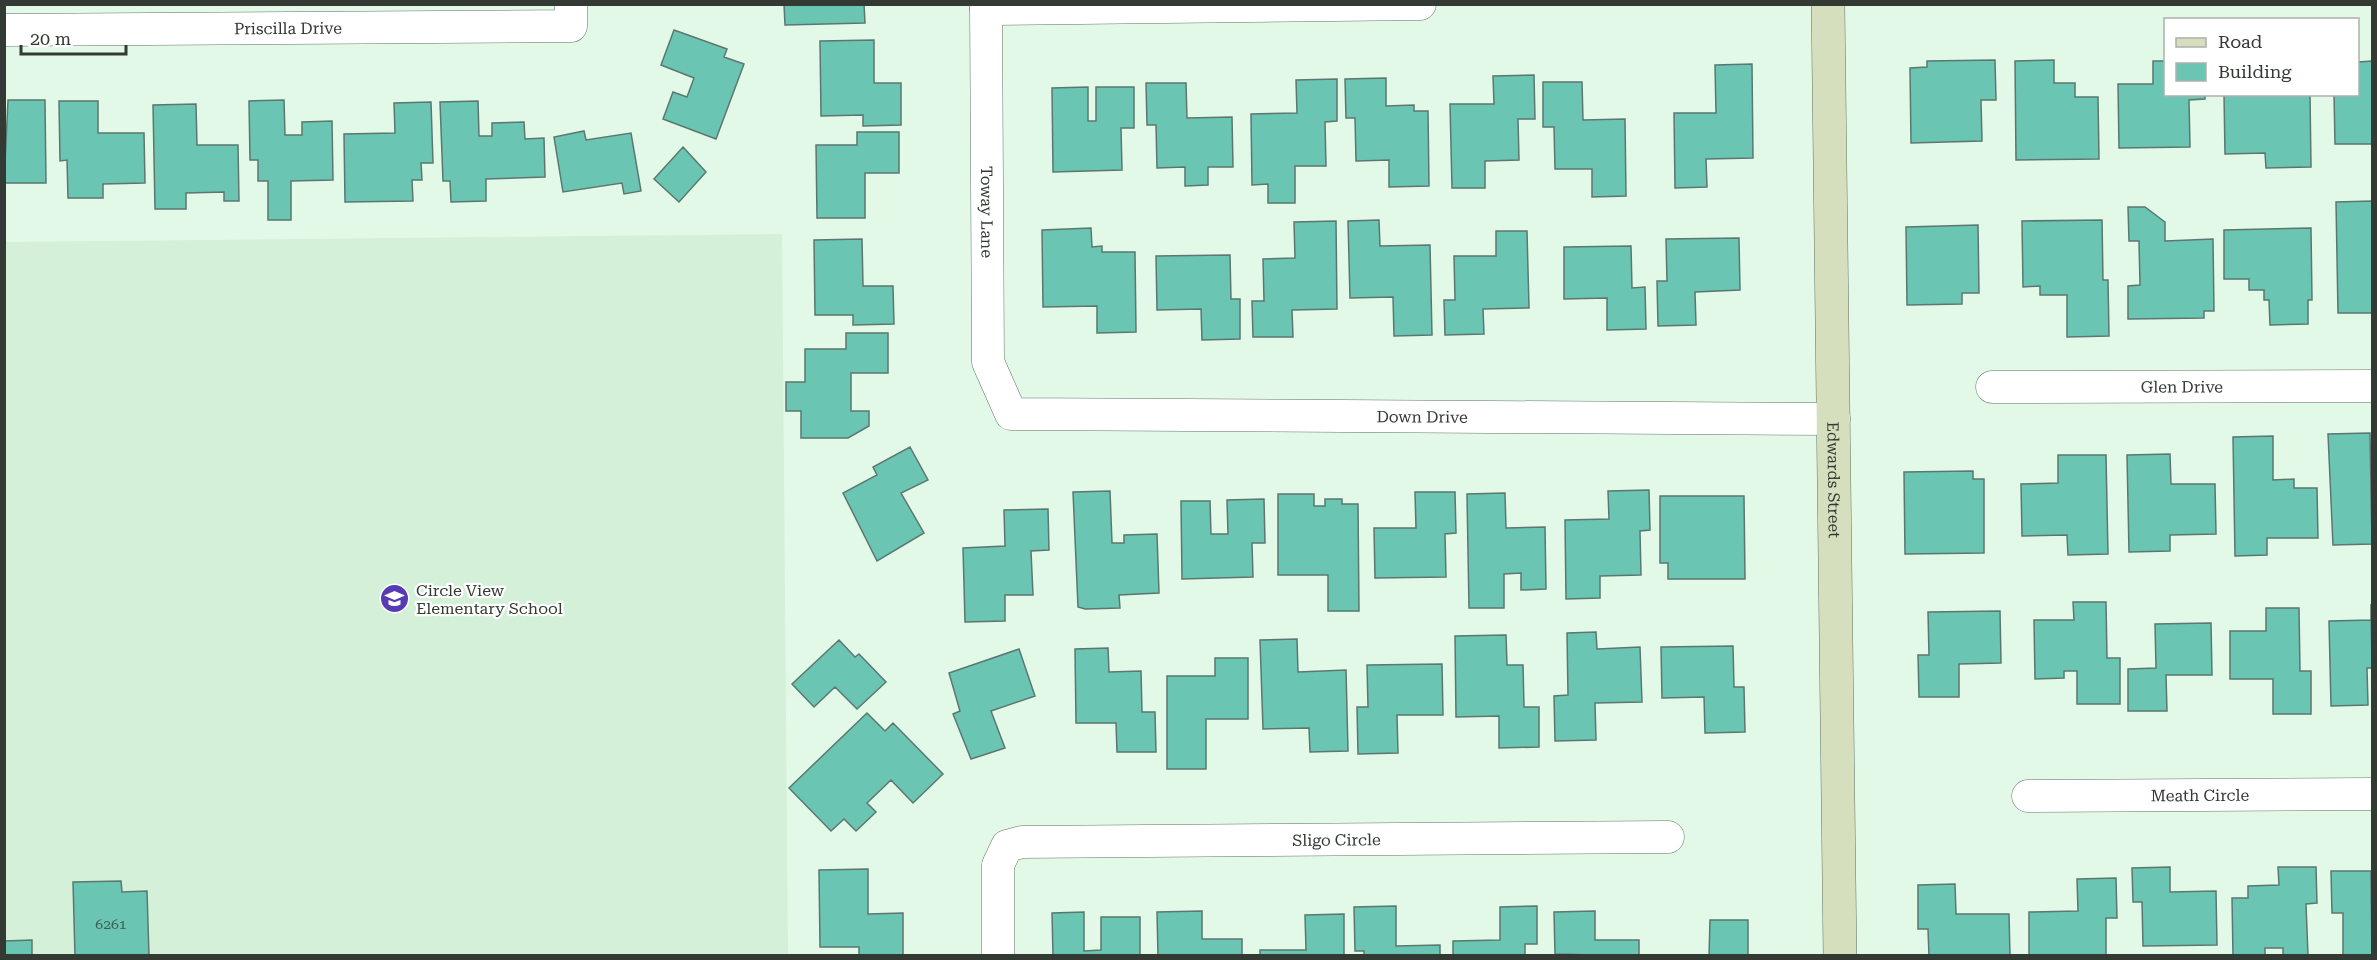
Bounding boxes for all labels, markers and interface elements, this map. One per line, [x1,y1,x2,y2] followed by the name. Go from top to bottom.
[21,18,126,56] scale bar
[234,18,342,38] street label: Priscilla Drive
[2164,18,2359,96] legend
[30,28,71,49] text: 20 m
[2218,31,2263,52] text: Road
[2218,61,2292,82] text: Building
[977,166,997,258] street label: Toway Lane
[2141,377,2223,396] street label: Glen Drive
[1376,407,1468,426] street label: Down Drive
[1824,422,1844,538] street label: Edwards Street
[416,581,563,618] place label: Circle View Elementary School
[379,583,411,615] school or university icon: Circle View Elementary School
[2151,785,2250,805] street label: Meath Circle
[1292,830,1381,849] street label: Sligo Circle
[95,916,127,932] house number: 6261

